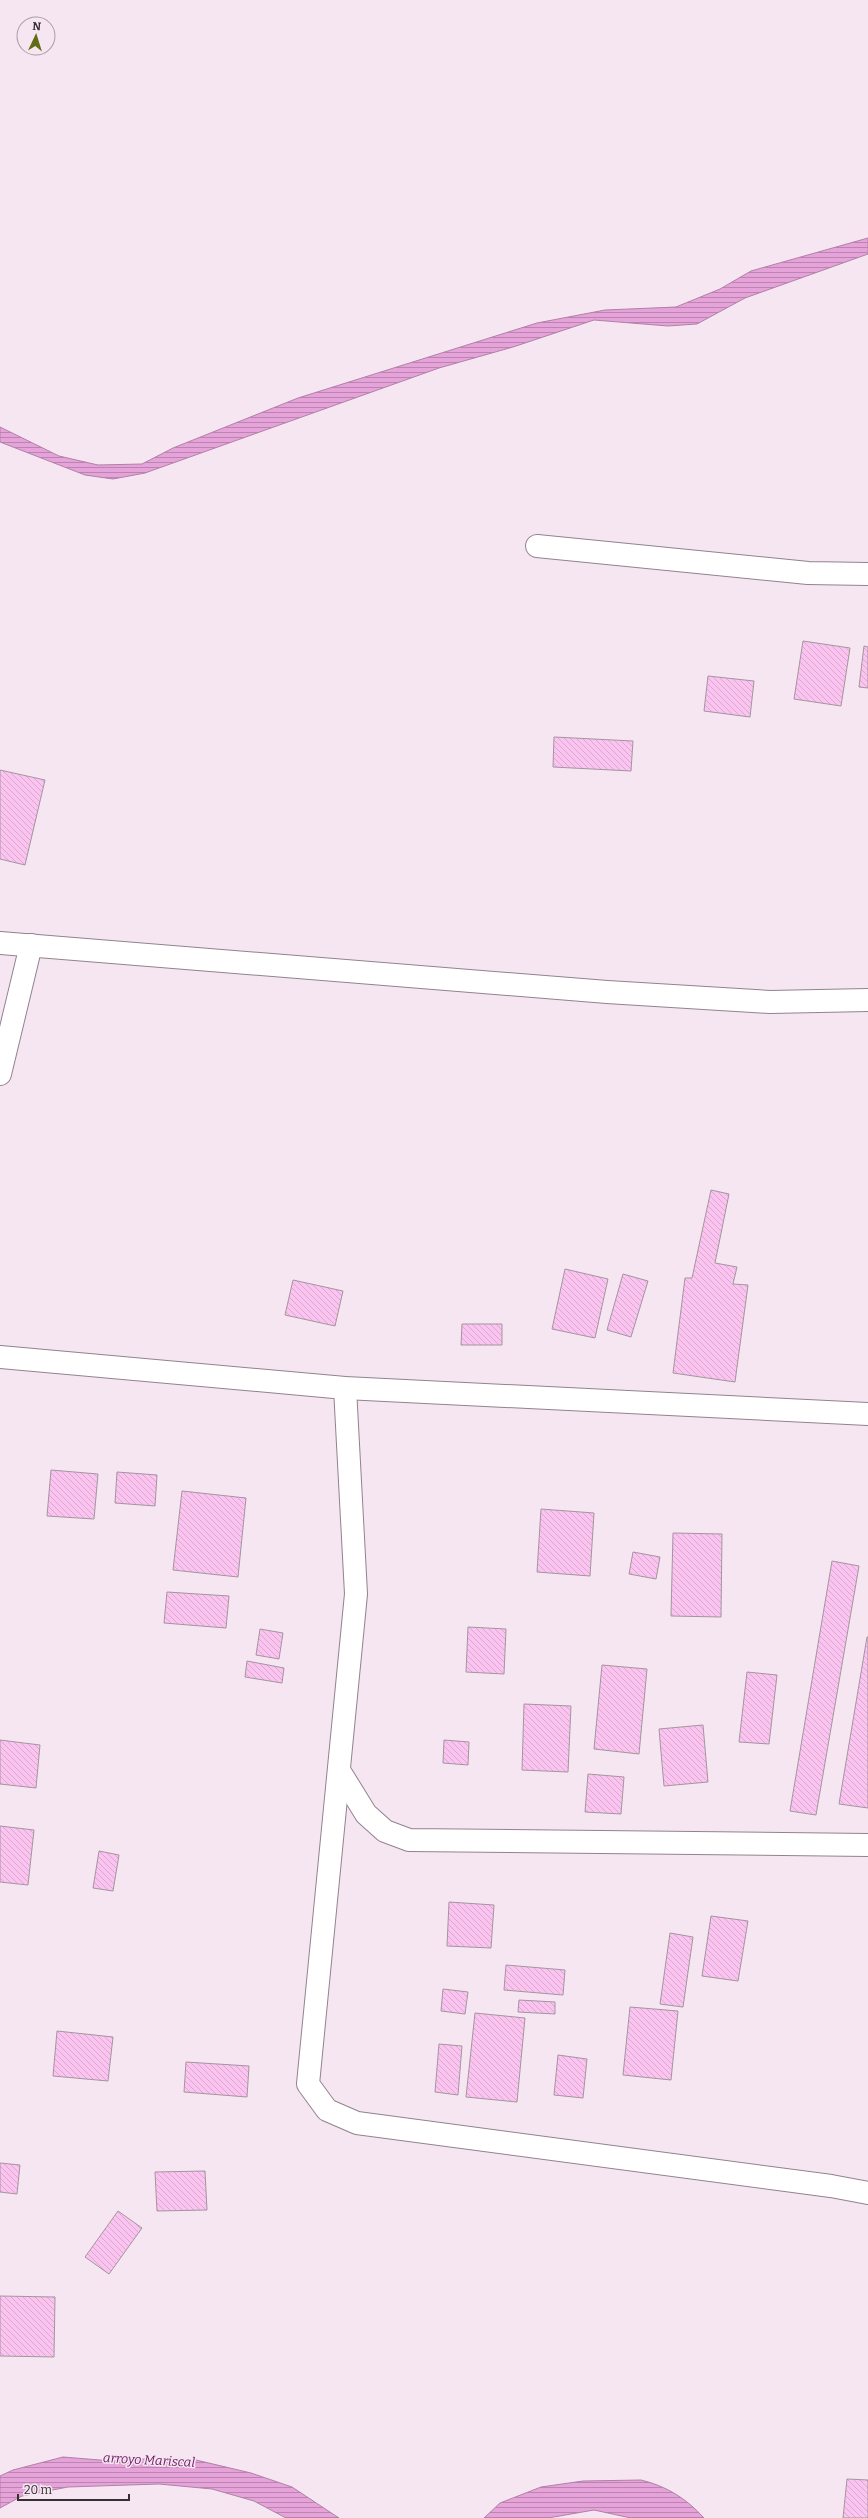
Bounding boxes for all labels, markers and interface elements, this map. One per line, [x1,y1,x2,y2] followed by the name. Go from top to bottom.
[16,16,56,56] north arrow
[32,20,42,33] text: N
[103,2450,196,2470] water label: arroyo Mariscal
[18,2476,129,2502] scale bar
[24,2483,53,2497] text: 20 m

